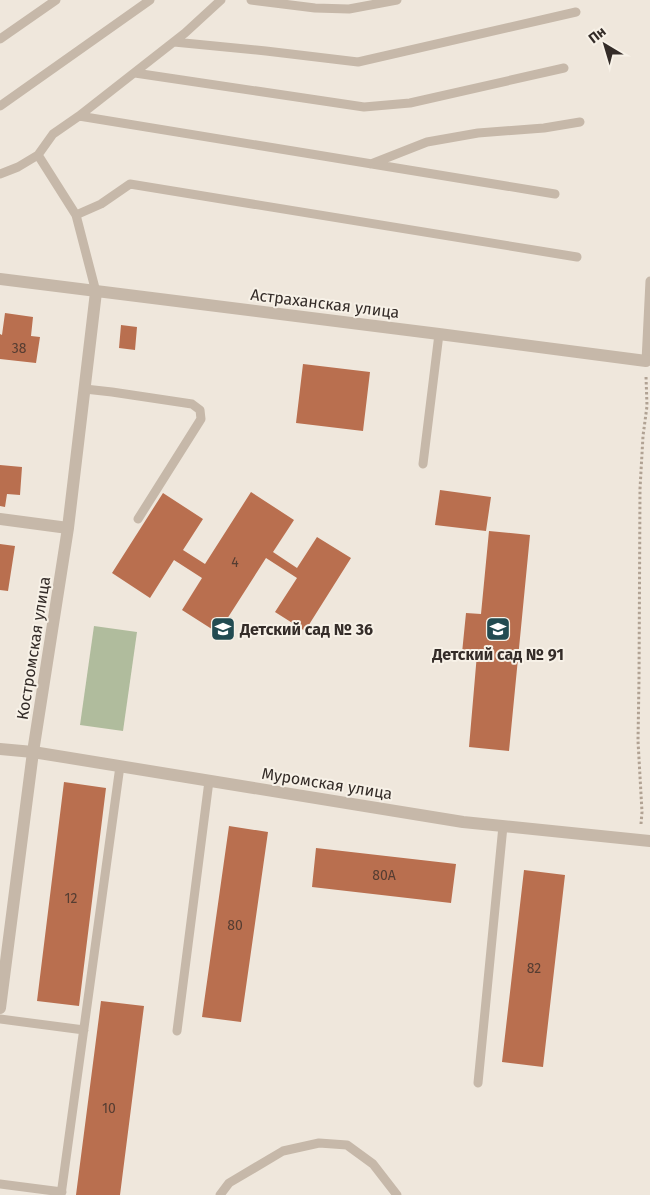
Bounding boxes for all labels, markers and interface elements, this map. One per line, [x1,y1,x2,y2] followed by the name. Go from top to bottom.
[580,20,630,70] north arrow
[585,23,609,47] text: Пн
[249,285,400,322] street label: Астраханская улица
[12,340,27,357] house number: 38
[231,554,239,571] house number: 4
[13,575,54,721] street label: Костромская улица
[210,616,236,642] school or university icon: Детский сад № 36
[485,616,511,642] school or university icon: Детский сад № 91
[239,620,373,639] place label: Детский сад № 36
[431,645,564,664] place label: Детский сад № 91
[260,764,394,803] street label: Муромская улица
[372,867,396,884] house number: 80А
[65,890,78,907] house number: 12
[227,917,243,934] house number: 80
[527,960,541,977] house number: 82
[102,1100,116,1117] house number: 10

